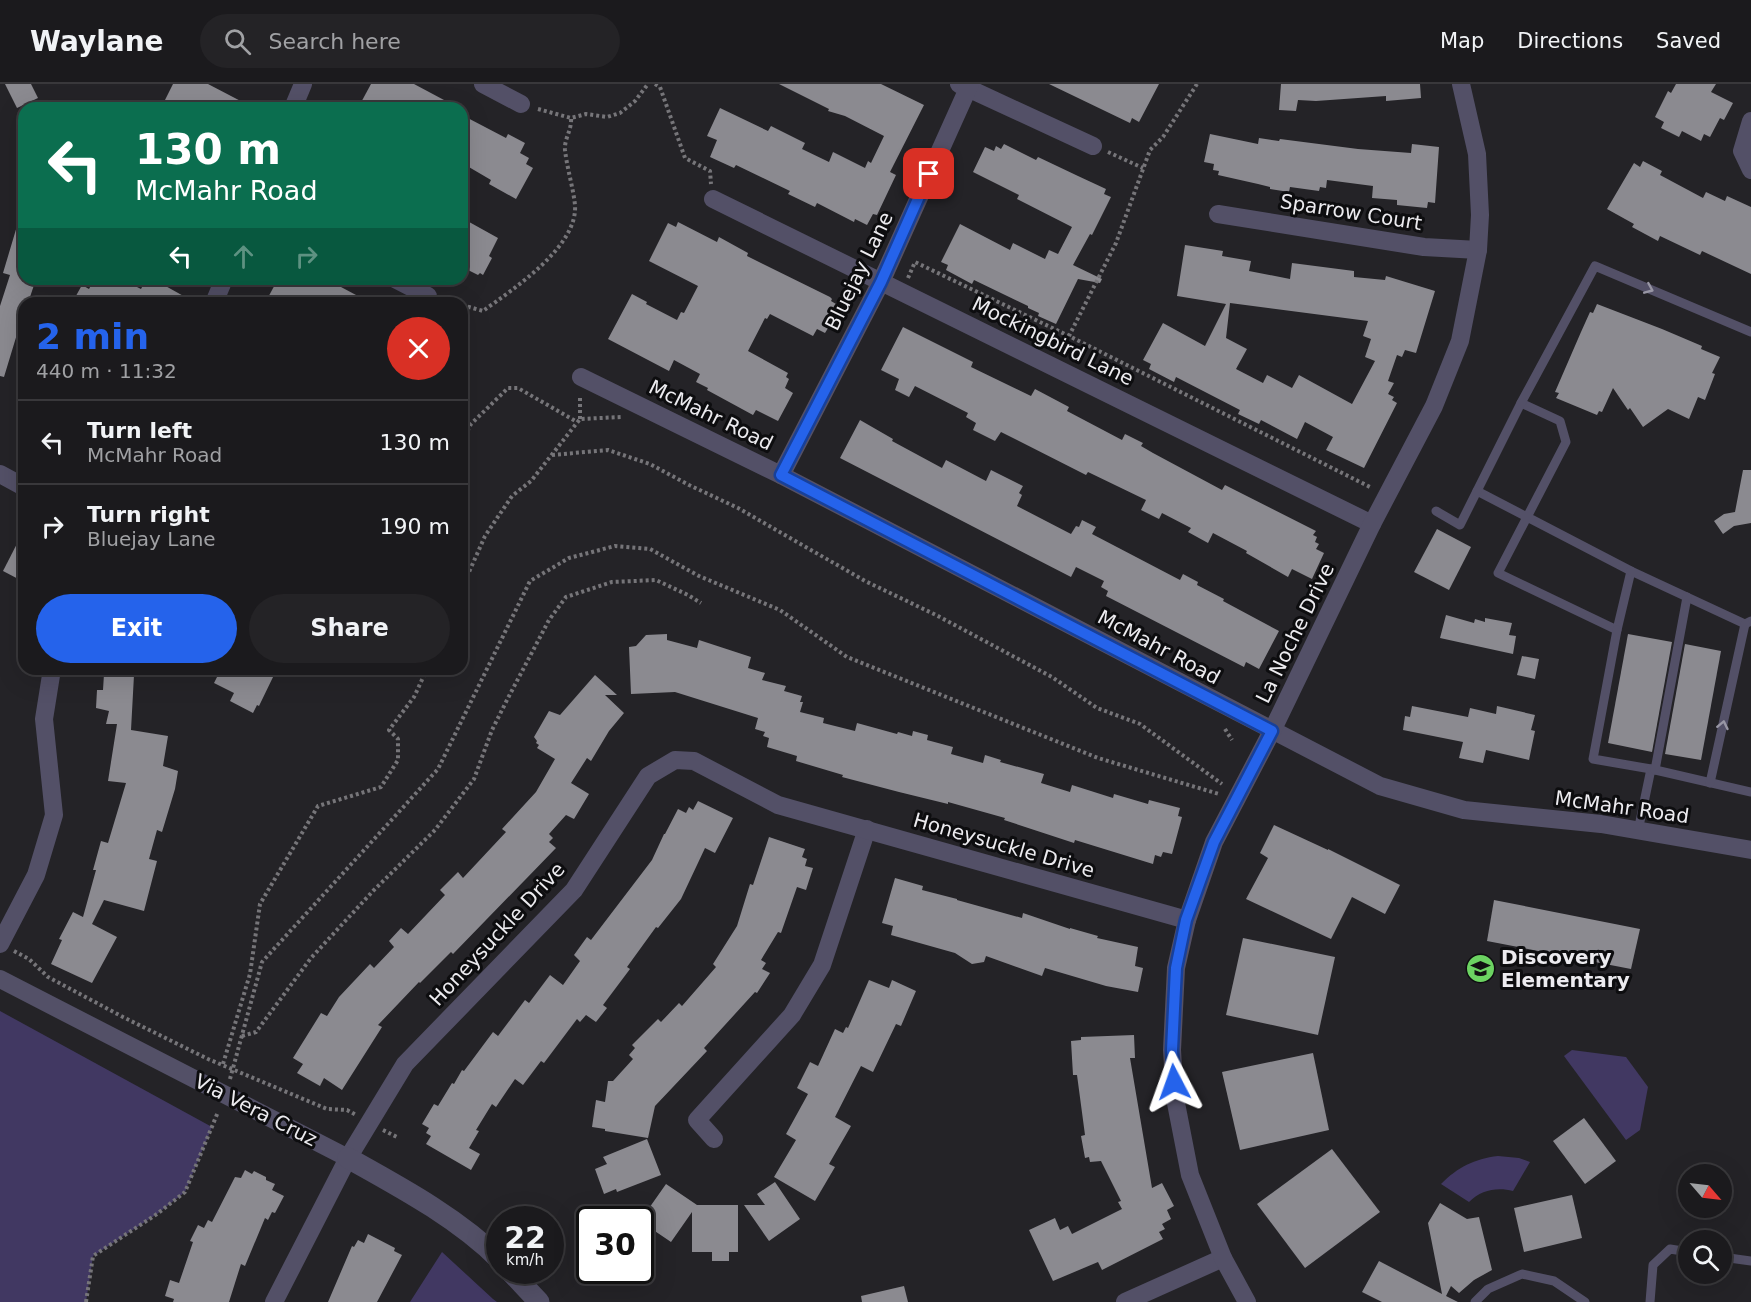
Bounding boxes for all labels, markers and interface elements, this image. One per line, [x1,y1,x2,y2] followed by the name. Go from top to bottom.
[200,14,620,68] search box
[30,25,164,58] text: Waylane
[221,25,254,58] icon: search
[269,29,401,54] text: Search here
[1440,29,1484,53] text: Map
[1517,29,1623,53] text: Directions
[1656,29,1721,53] text: Saved
[135,125,281,174] text: 130 m
[36,126,114,204] icon: left
[903,148,954,199] pin
[912,157,945,190] icon: arrive
[135,175,318,206] text: McMahr Road
[1278,189,1424,235] street label: Sparrow Court
[820,208,898,334] street label: Bluejay Lane
[164,240,197,273] icon: left
[227,240,260,273] icon: ahead
[290,240,323,273] icon: right
[1643,282,1654,294] one-way arrow
[968,292,1138,390] street label: Mockingbird Lane
[36,316,149,357] text: 2 min
[387,317,450,380] button: close
[36,359,177,383] text: 440 m · 11:32
[645,375,777,455] street label: McMahr Road
[87,418,192,443] text: Turn left
[36,426,69,459] icon: left
[380,430,450,455] text: 130 m
[87,443,222,467] text: McMahr Road
[87,502,210,527] text: Turn right
[36,510,69,543] icon: right
[380,514,450,539] text: 190 m
[87,527,216,551] text: Bluejay Lane
[1251,559,1339,707] street label: La Noche Drive
[36,594,237,663] button: Exit
[249,594,450,663] button: Share
[1094,605,1224,689] street label: McMahr Road
[1715,721,1728,731] one-way arrow
[1553,786,1691,828] street label: McMahr Road
[911,808,1097,882] street label: Honeysuckle Drive
[424,857,570,1011] street label: Honeysuckle Drive
[1501,945,1630,992] place label: Discovery Elementary
[1464,952,1496,984] school or university icon: Discovery Elementary
[1142,1050,1206,1114] position arrow
[191,1069,321,1151] street label: Via Vera Cruz
[1678,1164,1732,1218] north arrow
[1678,1164,1732,1284] map controls
[576,1206,654,1284] speed limit sign: 30
[504,1220,546,1255] text: 22
[1678,1230,1732,1284] button: search
[506,1251,544,1269] text: km/h

